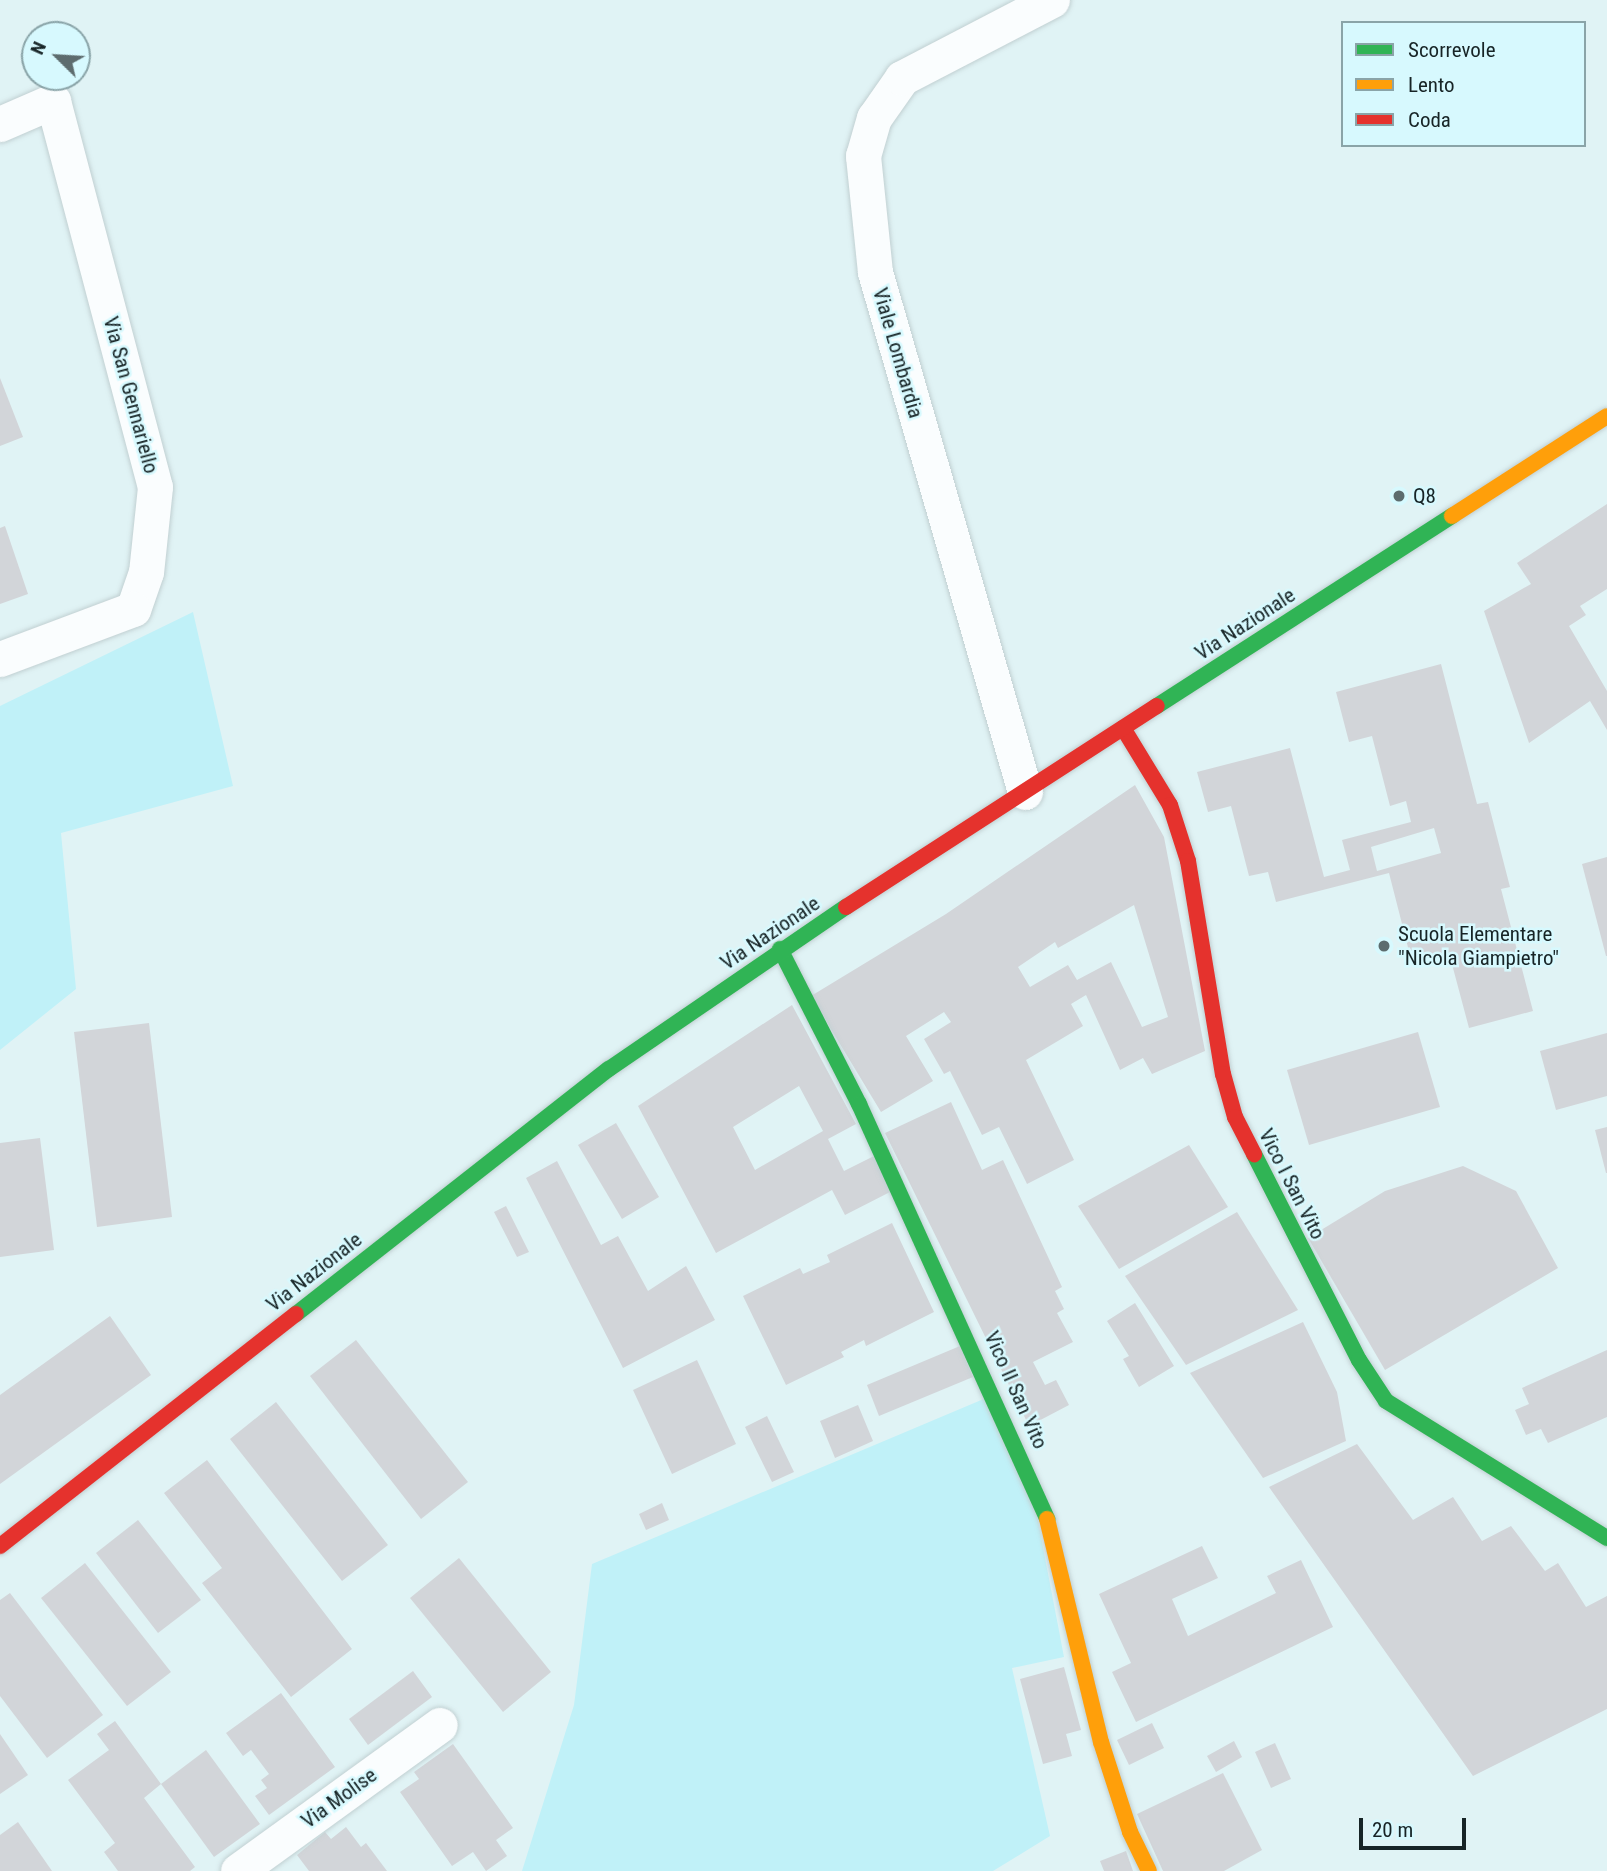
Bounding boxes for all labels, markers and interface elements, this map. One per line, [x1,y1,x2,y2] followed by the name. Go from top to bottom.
[21,21,91,91] north arrow
[1341,21,1586,147] legend
[25,38,51,58] text: N
[1408,38,1495,62] text: Scorrevole
[1408,73,1455,97] text: Lento
[1408,108,1451,132] text: Coda
[867,285,929,421] street label: Viale Lombardia
[98,314,164,476] street label: Via San Gennariello
[1413,483,1436,509] place label: Q8
[1391,488,1407,504] marker: Q8
[1190,582,1300,666] street label: Via Nazionale
[716,891,824,975] street label: Via Nazionale
[1398,921,1559,971] place label: Scuola Elementare "Nicola Giampietro"
[1376,938,1392,954] marker: Scuola Elementare "Nicola Giampietro"
[1253,1124,1331,1244] street label: Vico I San Vito
[261,1227,367,1317] street label: Via Nazionale
[979,1327,1053,1453] street label: Vico II San Vito
[296,1762,382,1834] street label: Via Molise
[1362,1804,1469,1848] scale bar
[1372,1818,1413,1842] text: 20 m

